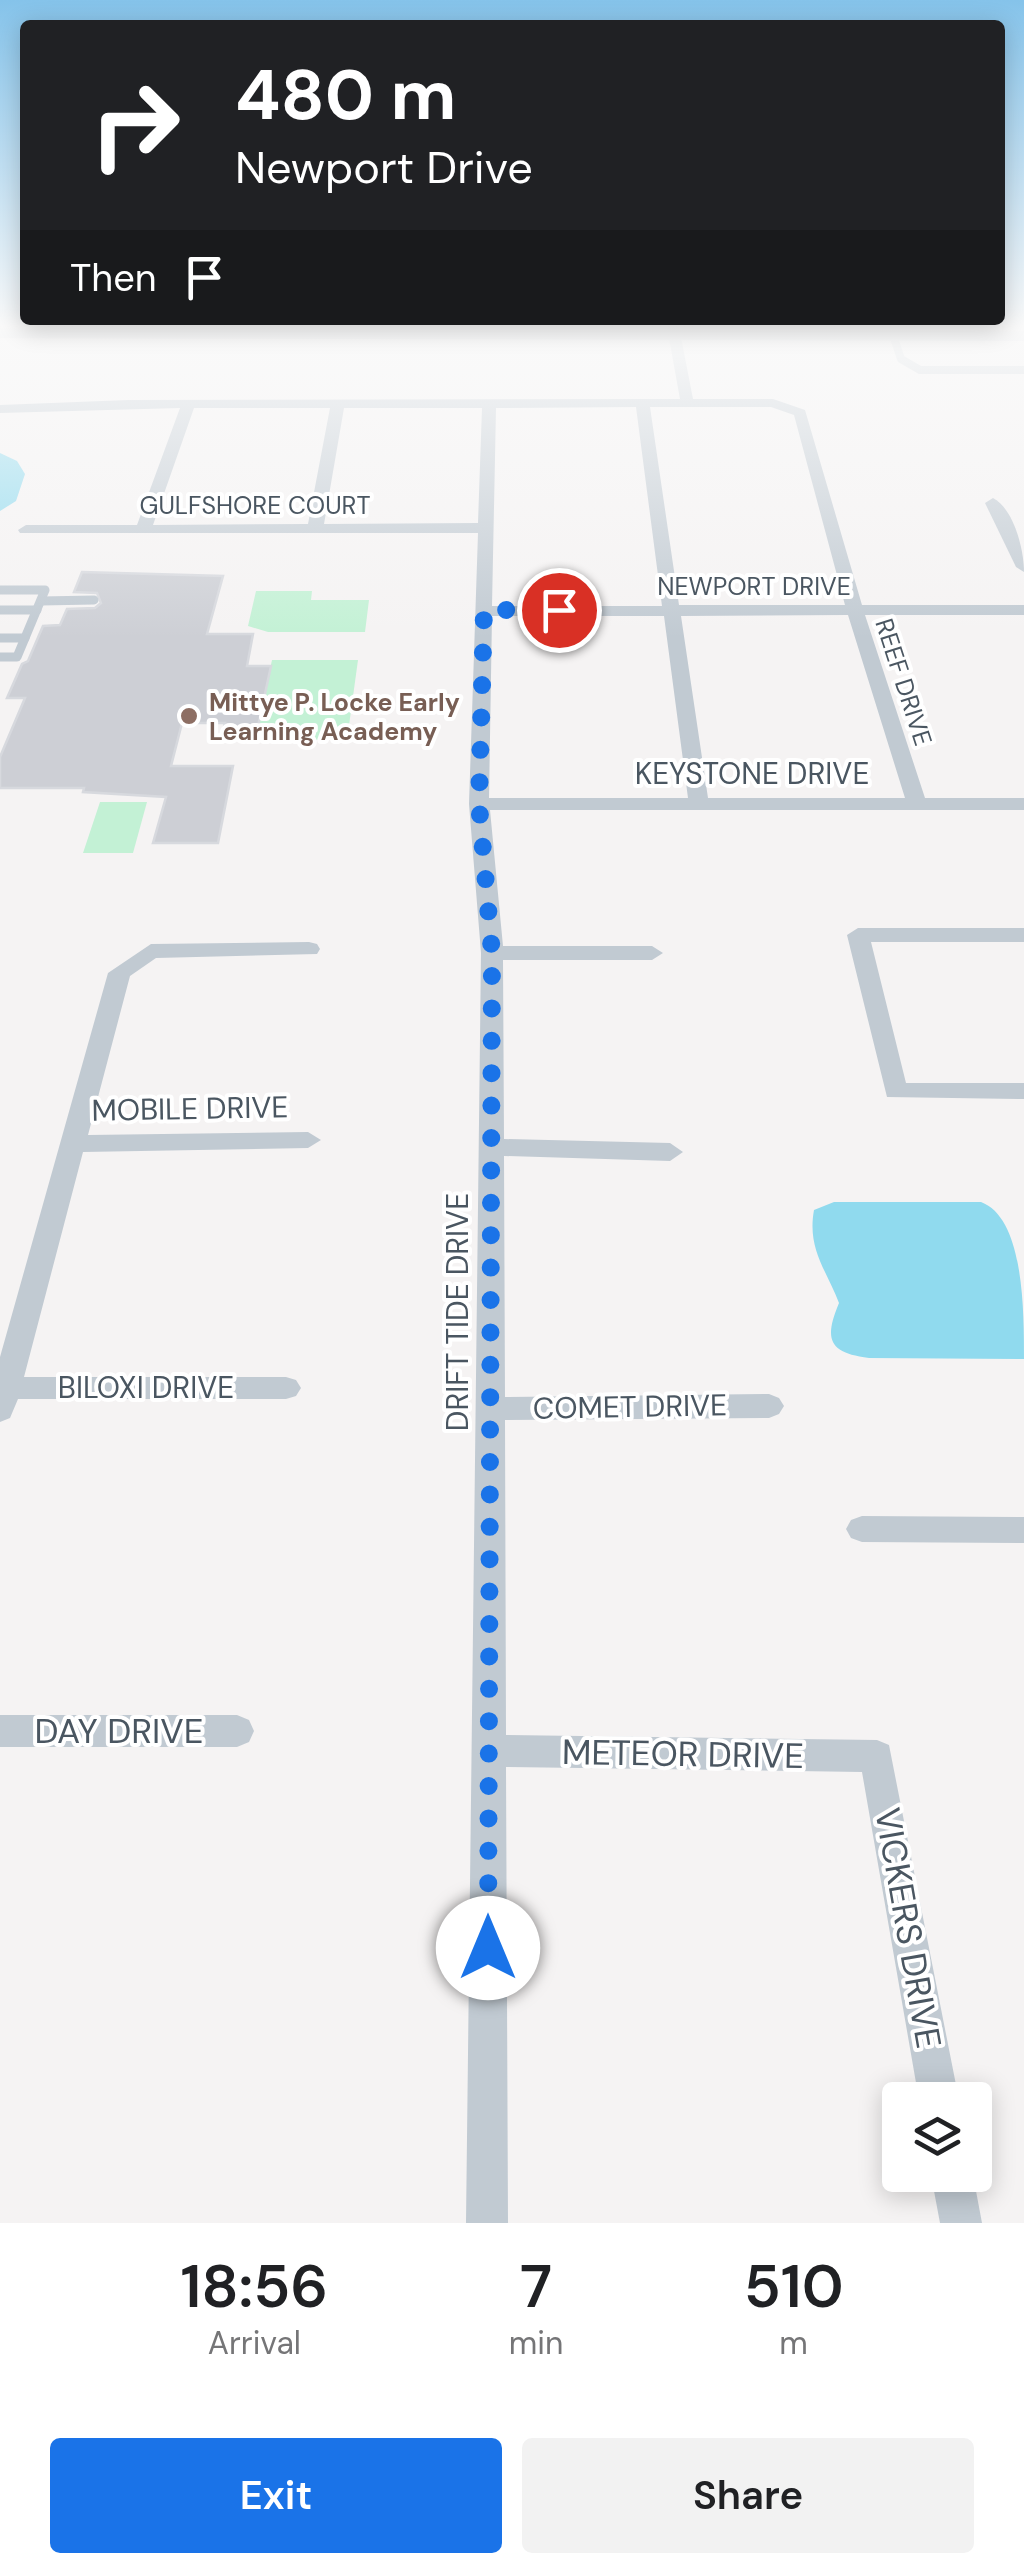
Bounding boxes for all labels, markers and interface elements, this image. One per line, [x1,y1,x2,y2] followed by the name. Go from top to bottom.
[235,50,456,141] text: 480 m
[70,60,200,190] icon: right
[235,138,533,197] text: Newport Drive
[177,250,232,305] icon: arrive
[70,253,157,303] text: Then
[140,489,370,522] street label: GULFSHORE COURT
[517,568,602,653] pin
[657,570,851,603] street label: NEWPORT DRIVE
[532,583,587,638] icon: arrive
[867,614,940,750] street label: REEF DRIVE
[209,686,460,748] place label: Mittye P. Locke Early Learning Academy
[178,705,200,727] marker: Mittye P. Locke Early Learning Academy
[635,754,869,793] street label: KEYSTONE DRIVE
[91,1087,289,1130] street label: MOBILE DRIVE
[438,1193,477,1431] street label: DRIFT TIDE DRIVE
[58,1368,234,1407] street label: BILOXI DRIVE
[533,1385,727,1428] street label: COMET DRIVE
[35,1708,203,1754] street label: DAY DRIVE
[562,1729,804,1779] street label: METEOR DRIVE
[864,1804,952,2052] street label: VICKERS DRIVE
[436,1896,540,2000] position arrow
[882,2082,992,2192] map controls
[882,2082,992,2192] button: layers
[180,2247,328,2326] text: 18:56
[520,2247,552,2326] text: 7
[744,2247,844,2326] text: 510
[208,2322,301,2364] text: Arrival
[509,2322,563,2364] text: min
[779,2322,808,2364] text: m
[50,2438,502,2553] button: Exit
[522,2438,974,2553] button: Share

